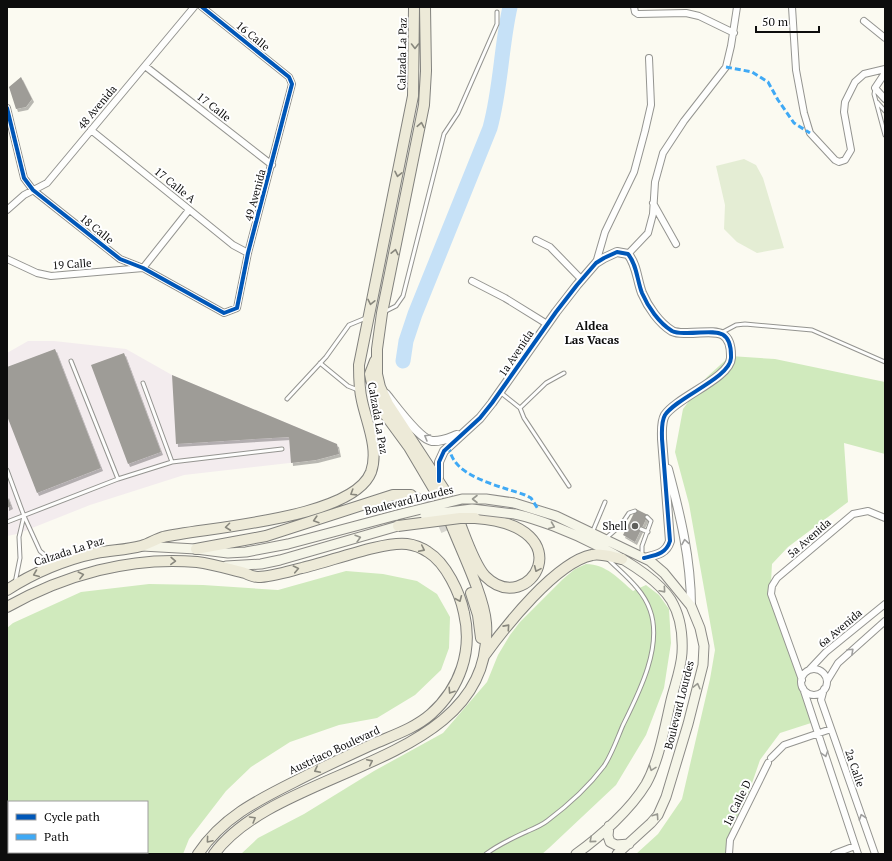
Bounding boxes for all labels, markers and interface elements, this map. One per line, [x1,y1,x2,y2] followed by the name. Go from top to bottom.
[756,8,819,34] scale bar
[762,14,789,29] text: 50 m
[394,17,410,91] street label: Calzada La Paz
[233,18,273,54] street label: 16 Calle
[411,43,419,49] one-way arrow
[74,82,120,132] street label: 48 Avenida
[194,89,234,125] street label: 17 Calle
[416,122,424,128] one-way arrow
[151,164,199,206] street label: 17 Calle A
[241,167,269,223] street label: 49 Avenida
[394,171,402,177] one-way arrow
[77,211,117,247] street label: 18 Calle
[391,249,399,255] one-way arrow
[52,256,92,272] street label: 19 Calle
[368,298,376,305] one-way arrow
[565,318,620,347] district label: Aldea Las Vacas
[495,327,537,379] street label: 1a Avenida
[365,381,391,455] street label: Calzada La Paz
[424,435,431,442] one-way arrow
[363,482,455,518] street label: Boulevard Lourdes
[350,488,357,495] one-way arrow
[472,495,478,503] one-way arrow
[313,515,320,524] one-way arrow
[784,515,834,561] street label: 5a Avenida
[602,519,627,533] place label: Shell
[548,521,555,529] one-way arrow
[630,521,640,531] marker: Shell
[225,522,231,531] one-way arrow
[32,533,106,569] street label: Calzada La Paz
[355,534,362,543] one-way arrow
[681,539,690,545] one-way arrow
[418,544,425,552] one-way arrow
[170,556,176,565] one-way arrow
[533,565,541,572] one-way arrow
[293,566,300,574] one-way arrow
[33,569,41,577] one-way arrow
[78,572,84,580] one-way arrow
[659,586,666,593] one-way arrow
[454,594,462,602] one-way arrow
[815,605,865,650] street label: 6a Avenida
[502,624,510,632] one-way arrow
[846,648,854,656] one-way arrow
[661,659,697,751] street label: Boulevard Lourdes
[693,683,701,689] one-way arrow
[448,687,456,694] one-way arrow
[286,723,382,777] street label: Austriaco Boulevard
[842,747,868,789] street label: 2a Calle
[820,751,829,758] one-way arrow
[366,759,373,767] one-way arrow
[648,764,657,771] one-way arrow
[314,765,321,773] one-way arrow
[720,778,754,828] street label: 1a Calle D
[8,801,148,853] legend
[44,809,100,824] text: Cycle path
[651,814,658,821] one-way arrow
[858,814,867,821] one-way arrow
[249,816,256,823] one-way arrow
[44,829,69,844] text: Path
[206,835,213,842] one-way arrow
[590,836,597,843] one-way arrow

